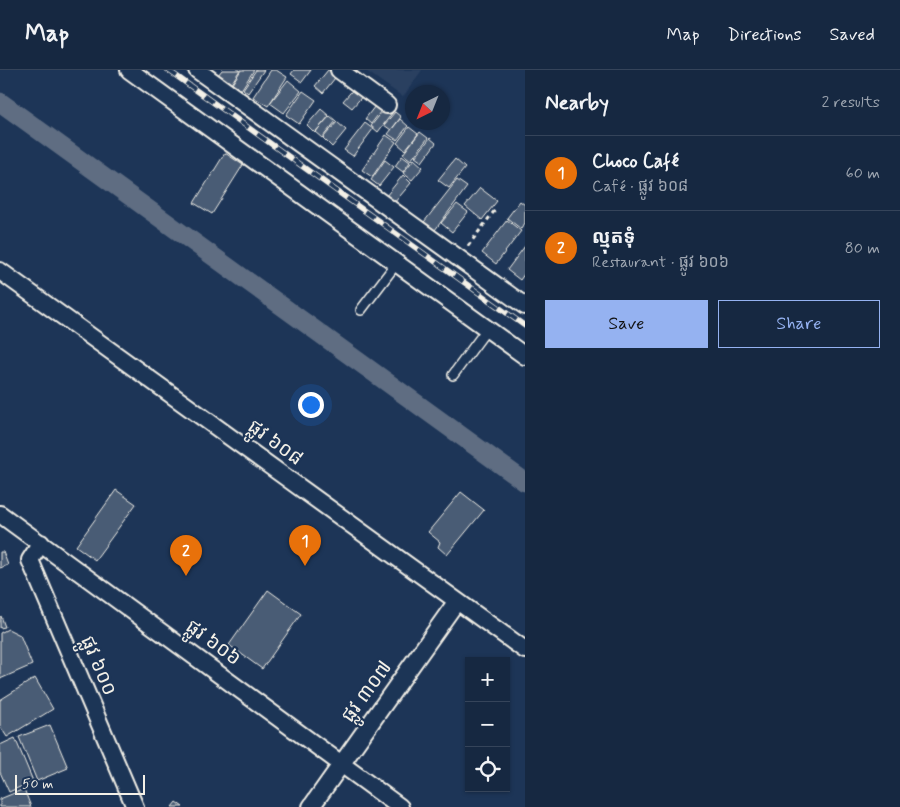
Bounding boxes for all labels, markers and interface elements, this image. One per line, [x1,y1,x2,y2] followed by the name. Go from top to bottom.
[25,19,69,50] text: Map
[667,23,700,47] text: Map
[728,23,802,47] text: Directions
[830,23,875,47] text: Saved
[405,85,450,130] north arrow
[545,89,609,117] text: Nearby
[822,92,880,113] text: 2 results
[592,149,679,174] text: Choco Café
[557,163,565,184] text: 1
[846,163,880,184] text: 60 m
[592,176,688,197] text: Café · ផ្លូវ ៦០៨
[592,225,636,250] text: ល្មុតទុំ
[557,238,565,259] text: 2
[845,238,880,259] text: 80 m
[592,252,729,273] text: Restaurant · ផ្លូវ ៦០៦
[545,300,708,348] button: Save
[718,300,880,348] button: Share
[298,392,324,418] your location
[239,414,308,476] street label: ផ្លូវ ៦០៨
[289,525,321,566] pin: 1
[170,535,202,576] pin: 2
[177,614,246,676] street label: ផ្លូវ ៦០៦
[70,632,123,702] street label: ផ្លូវ ៦០០
[335,656,402,731] street label: ផ្លូវ ៣០៧
[465,657,510,792] map controls
[465,657,510,702] button: +
[465,702,510,747] button: −
[465,747,510,792] button: locate
[15,772,145,795] scale bar
[22,775,53,793] text: 50 m

